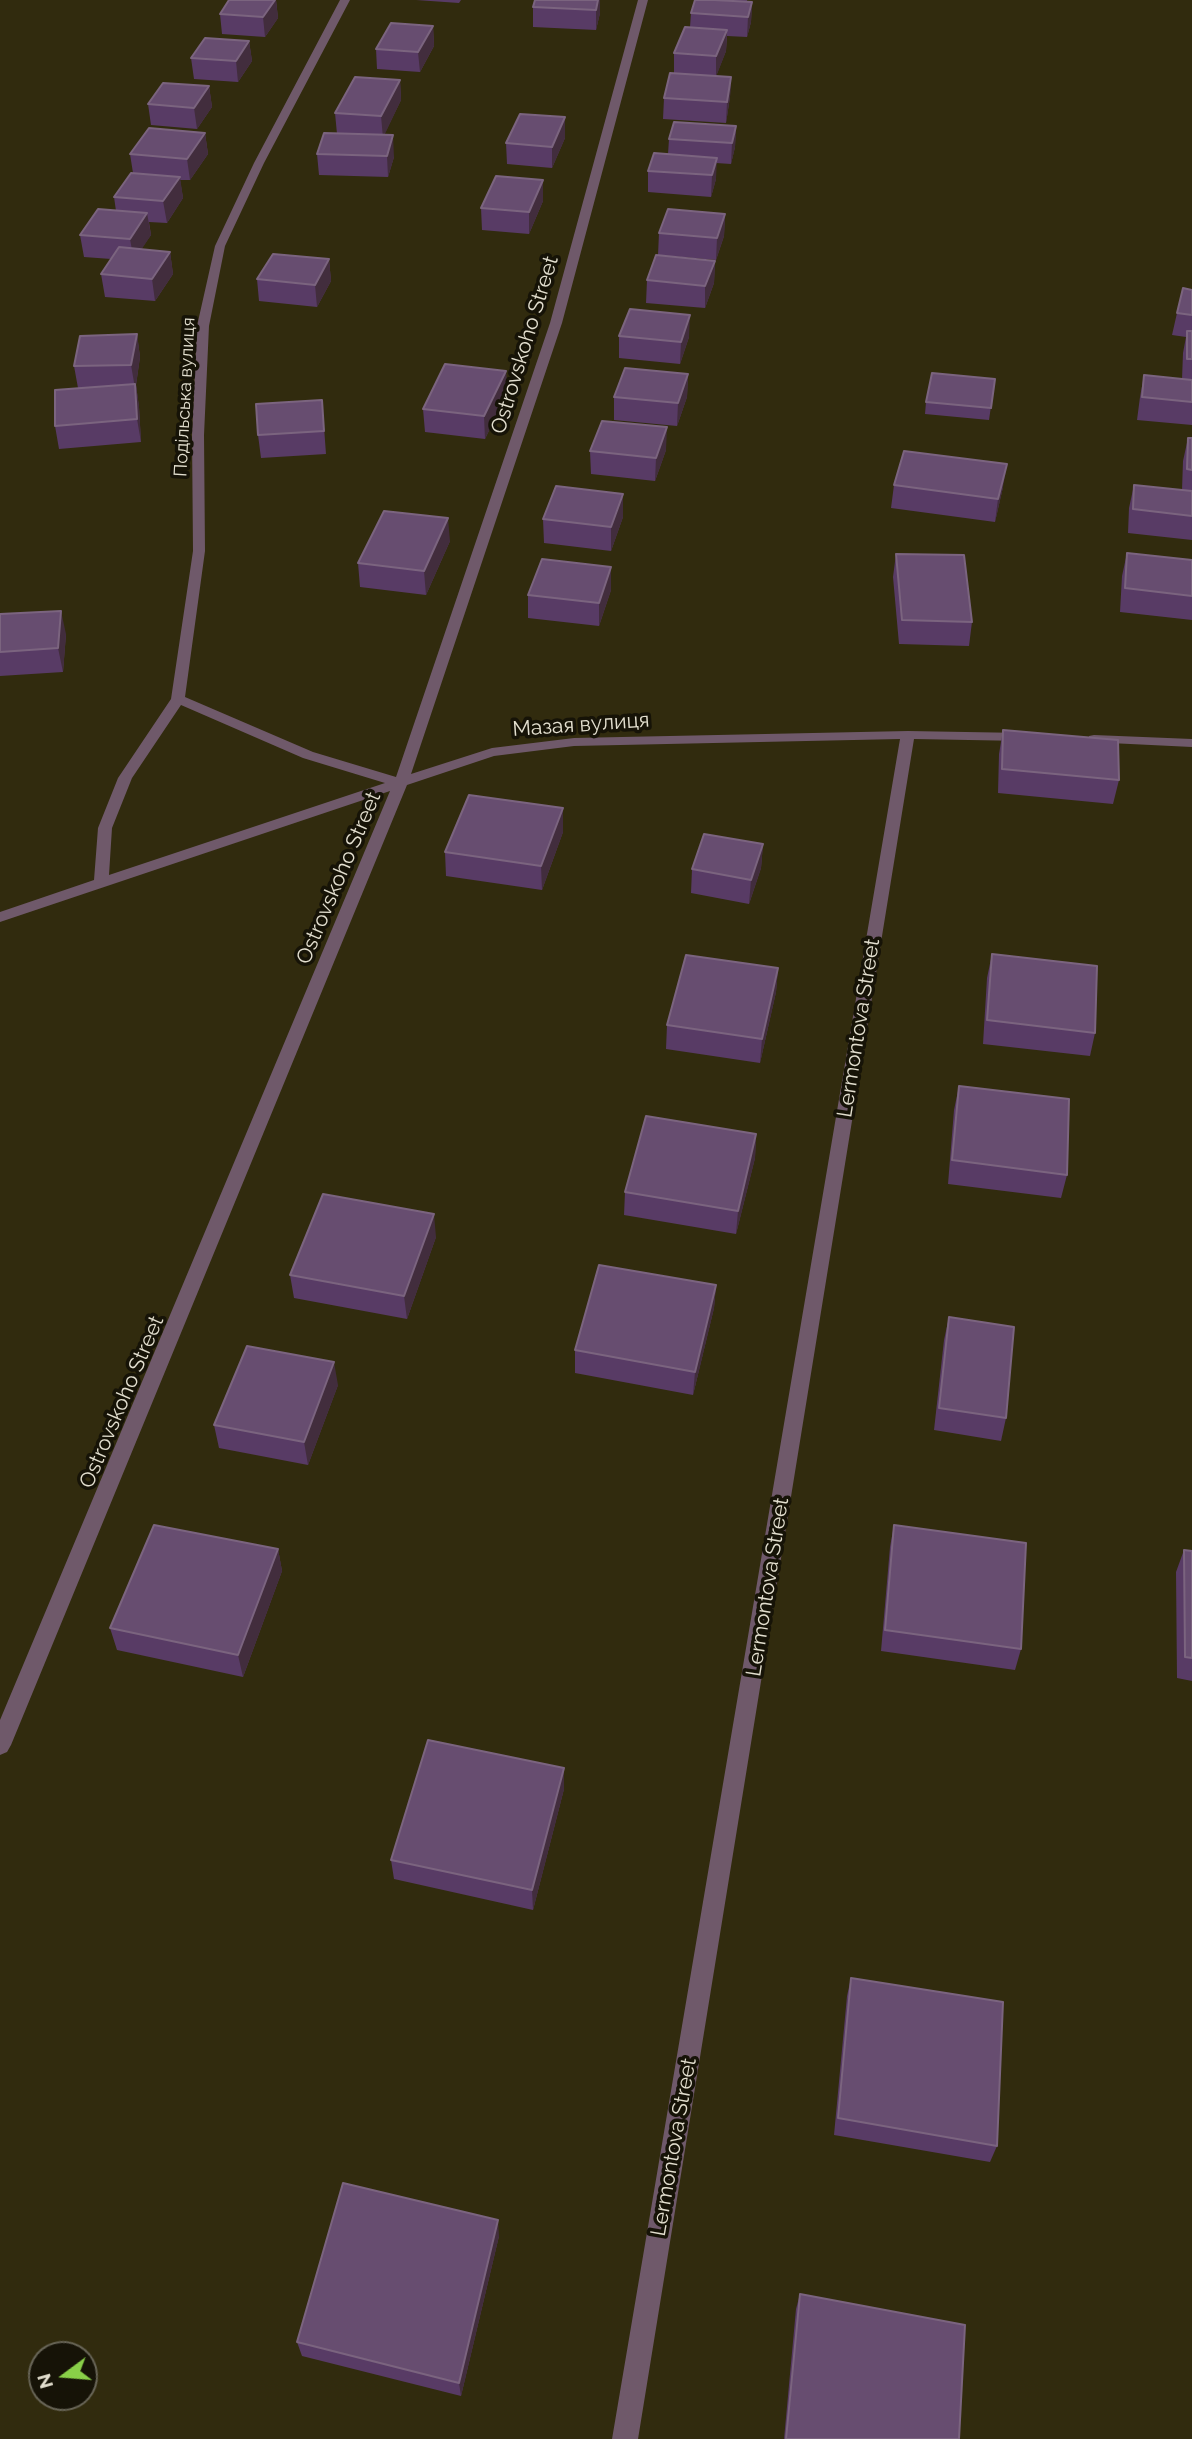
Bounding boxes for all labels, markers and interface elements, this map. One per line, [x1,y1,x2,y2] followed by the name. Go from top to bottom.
[486,253,564,437] street label: Ostrovskoho Street
[170,317,200,477] street label: Подільська вулиця
[512,708,650,742] street label: Мазая вулиця
[291,788,387,968] street label: Ostrovskoho Street
[832,937,886,1119] street label: Lermontova Street
[74,1312,170,1492] street label: Ostrovskoho Street
[741,1496,795,1678] street label: Lermontova Street
[646,2056,702,2238] street label: Lermontova Street
[28,2341,98,2411] north arrow
[32,2371,57,2391] text: N

